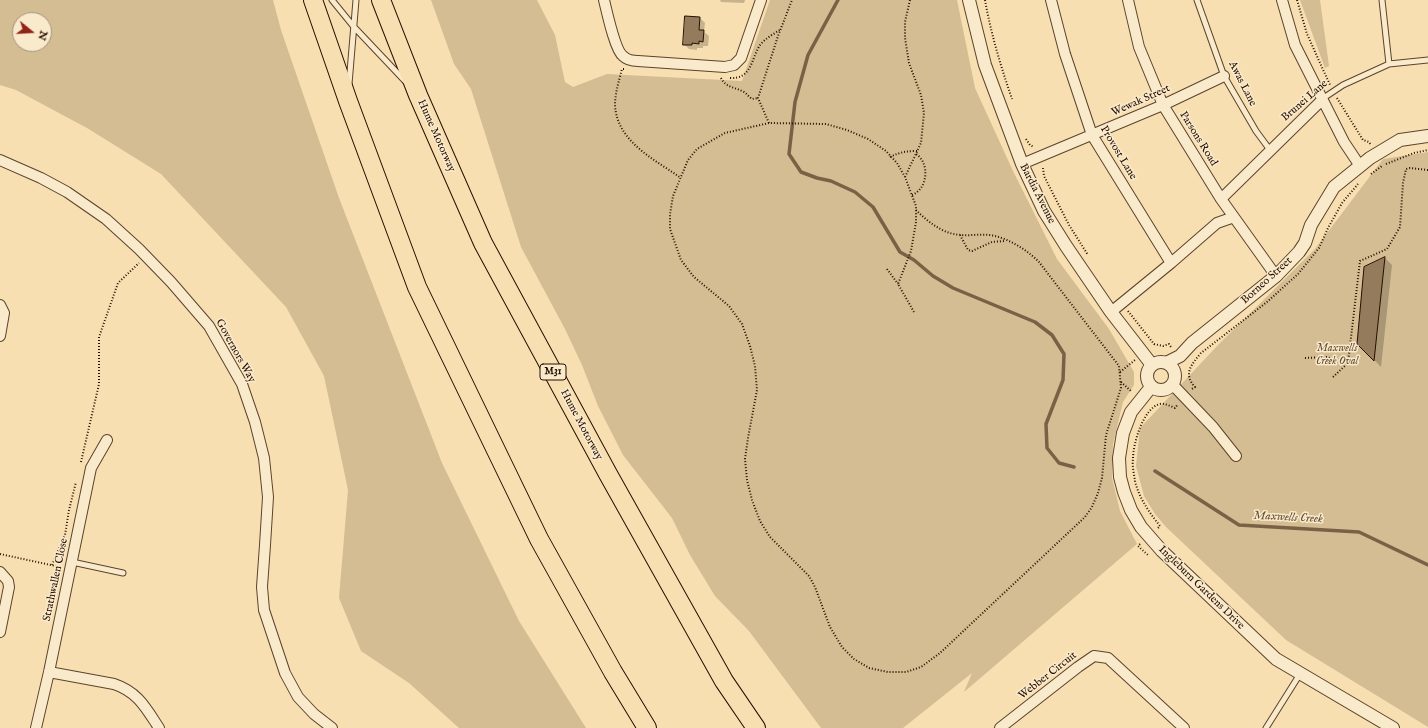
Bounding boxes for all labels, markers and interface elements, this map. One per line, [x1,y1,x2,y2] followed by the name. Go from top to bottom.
[12,12,52,52] north arrow
[34,29,51,42] text: N
[1225,59,1259,109] street label: Awas Lane
[1279,77,1331,125] street label: Brunei Lane
[1110,82,1172,120] street label: Wewak Street
[414,98,458,174] street label: Hume Motorway
[1176,109,1220,169] street label: Parsons Road
[1097,124,1139,182] street label: Provost Lane
[1016,162,1058,226] street label: Bardia Avenue
[1239,255,1295,307] street label: Borneo Street
[212,317,258,385] street label: Governors Way
[1316,342,1358,368] park label: Maxwells Creek Oval
[540,364,566,380] road number: M31
[557,387,605,463] street label: Hume Motorway
[1253,509,1323,527] water label: Maxwells Creek
[41,537,71,623] street label: Strathwallen Close
[1155,543,1247,633] street label: Ingleburn Gardens Drive
[1016,649,1080,703] street label: Webber Circuit

